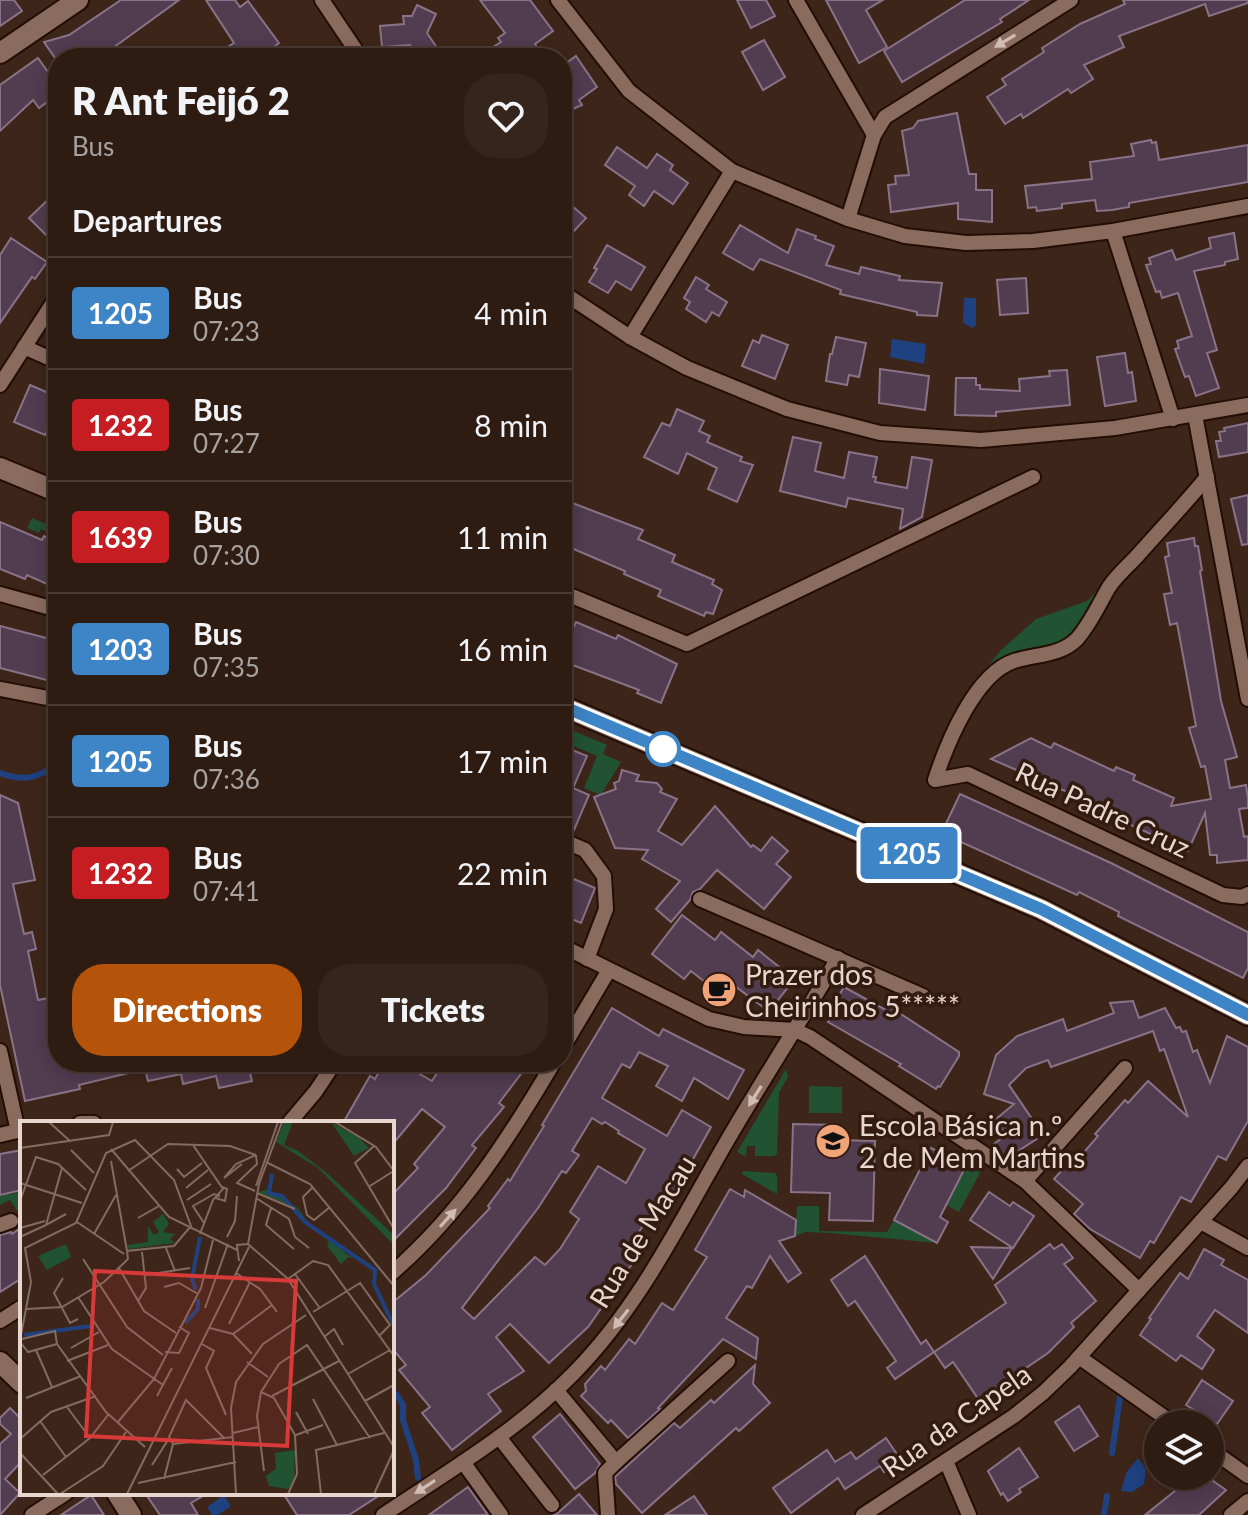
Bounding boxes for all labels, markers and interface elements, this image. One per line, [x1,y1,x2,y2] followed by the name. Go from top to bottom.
[994,33,1016,47] one-way arrow
[464,74,548,158] button: heart
[72,77,290,123] text: R Ant Feijó 2
[72,130,114,162] text: Bus
[72,202,222,238] text: Departures
[193,279,243,315] text: Bus
[474,295,548,331] text: 4 min
[88,296,153,330] text: 1205
[193,315,260,347] text: 07:23
[193,391,243,427] text: Bus
[474,407,548,443] text: 8 min
[88,408,153,442] text: 1232
[193,427,260,459] text: 07:27
[193,503,243,539] text: Bus
[457,519,548,555] text: 11 min
[88,520,153,554] text: 1639
[193,539,260,571] text: 07:30
[193,615,243,651] text: Bus
[457,631,548,667] text: 16 min
[88,632,153,666] text: 1203
[193,651,260,683] text: 07:35
[193,727,243,763] text: Bus
[646,732,680,766] unlabelled marker
[457,743,548,779] text: 17 min
[88,744,153,778] text: 1205
[1010,754,1196,864] street label: Rua Padre Cruz
[193,763,260,795] text: 07:36
[853,827,965,879] line badge: 1205
[877,836,941,870] text: 1205
[193,839,243,875] text: Bus
[457,855,548,891] text: 22 min
[88,856,153,890] text: 1232
[193,875,260,907] text: 07:41
[745,957,960,1023] place label: Prazer dos Cheirinhos 5*****
[72,964,302,1056] button: Directions
[318,964,548,1056] button: Tickets
[700,971,738,1009] cafe icon: Prazer dos Cheirinhos 5*****
[748,1085,762,1107] one-way arrow
[859,1108,1085,1174] place label: Escola Básica n.º 2 de Mem Martins
[20,1121,394,1495] inset map
[814,1122,852,1160] school or university icon: Escola Básica n.º 2 de Mem Martins
[582,1148,702,1314] street label: Rua de Macau
[438,1209,456,1228] one-way arrow
[613,1308,629,1329] one-way arrow
[875,1356,1037,1484] street label: Rua da Capela
[1144,1410,1224,1490] map controls
[1144,1410,1224,1490] button: layers
[414,1480,436,1494] one-way arrow

